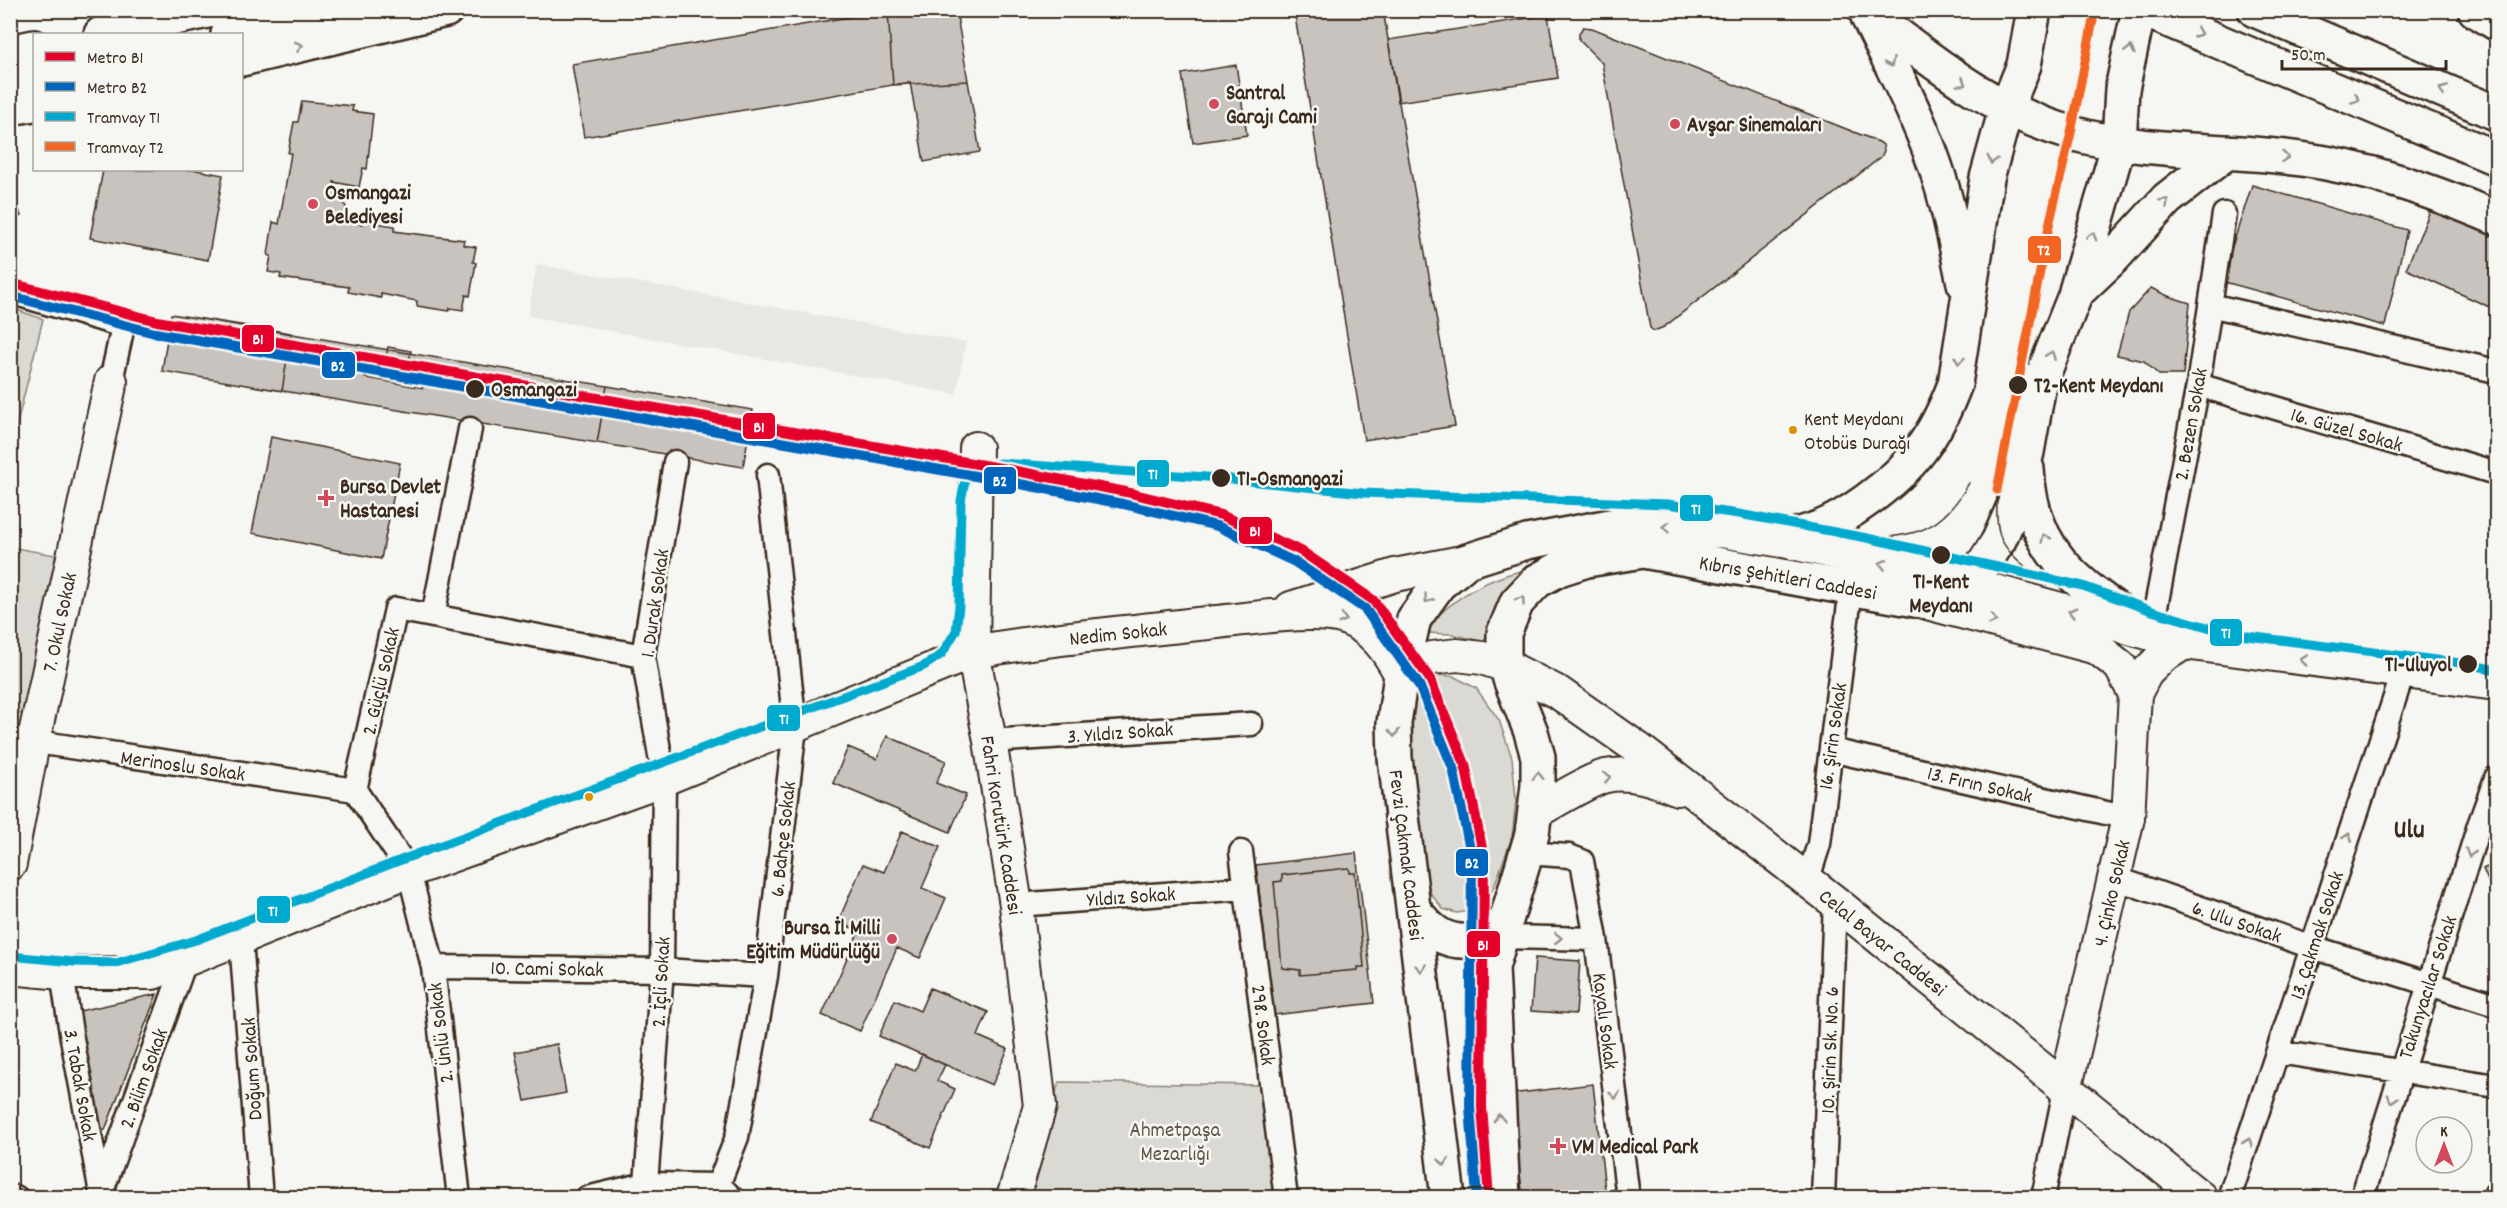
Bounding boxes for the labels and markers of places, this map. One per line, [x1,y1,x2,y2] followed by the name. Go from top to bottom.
[1226,80,1317,134] place label: Santral Garajı Cami
[1207,97,1221,111] marker: Santral Garajı Cami
[1687,112,1822,142] place label: Avşar Sinemaları
[1668,117,1682,131] marker: Avşar Sinemaları
[325,180,411,234] place label: Osmangazi Belediyesi
[306,197,320,211] marker: Osmangazi Belediyesi
[2034,373,2163,403] place label: T2-Kent Meydanı
[2007,374,2029,396] marker: T2-Kent Meydanı
[491,377,577,407] place label: Osmangazi
[464,378,486,400] marker: Osmangazi
[1804,407,1910,459] place label: Kent Meydanı Otobüs Durağı
[1787,424,1799,436] marker: Kent Meydanı Otobüs Durağı
[1237,466,1343,496] place label: T1-Osmangazi
[1210,467,1232,489] marker: T1-Osmangazi
[340,474,441,528] place label: Bursa Devlet Hastanesi
[317,489,335,507] marker: Bursa Devlet Hastanesi
[1930,544,1952,566] marker: T1-Kent Meydanı
[1909,569,1973,623] place label: T1-Kent Meydanı
[2385,652,2453,682] place label: T1-Uluyol
[2457,653,2479,675] marker: T1-Uluyol
[583,791,595,803] unlabelled marker
[746,915,880,969] place label: Bursa İl Milli Eğitim Müdürlüğü
[885,932,899,946] marker: Bursa İl Milli Eğitim Müdürlüğü
[1572,1134,1699,1164] place label: VM Medical Park
[1549,1137,1567,1155] marker: VM Medical Park

